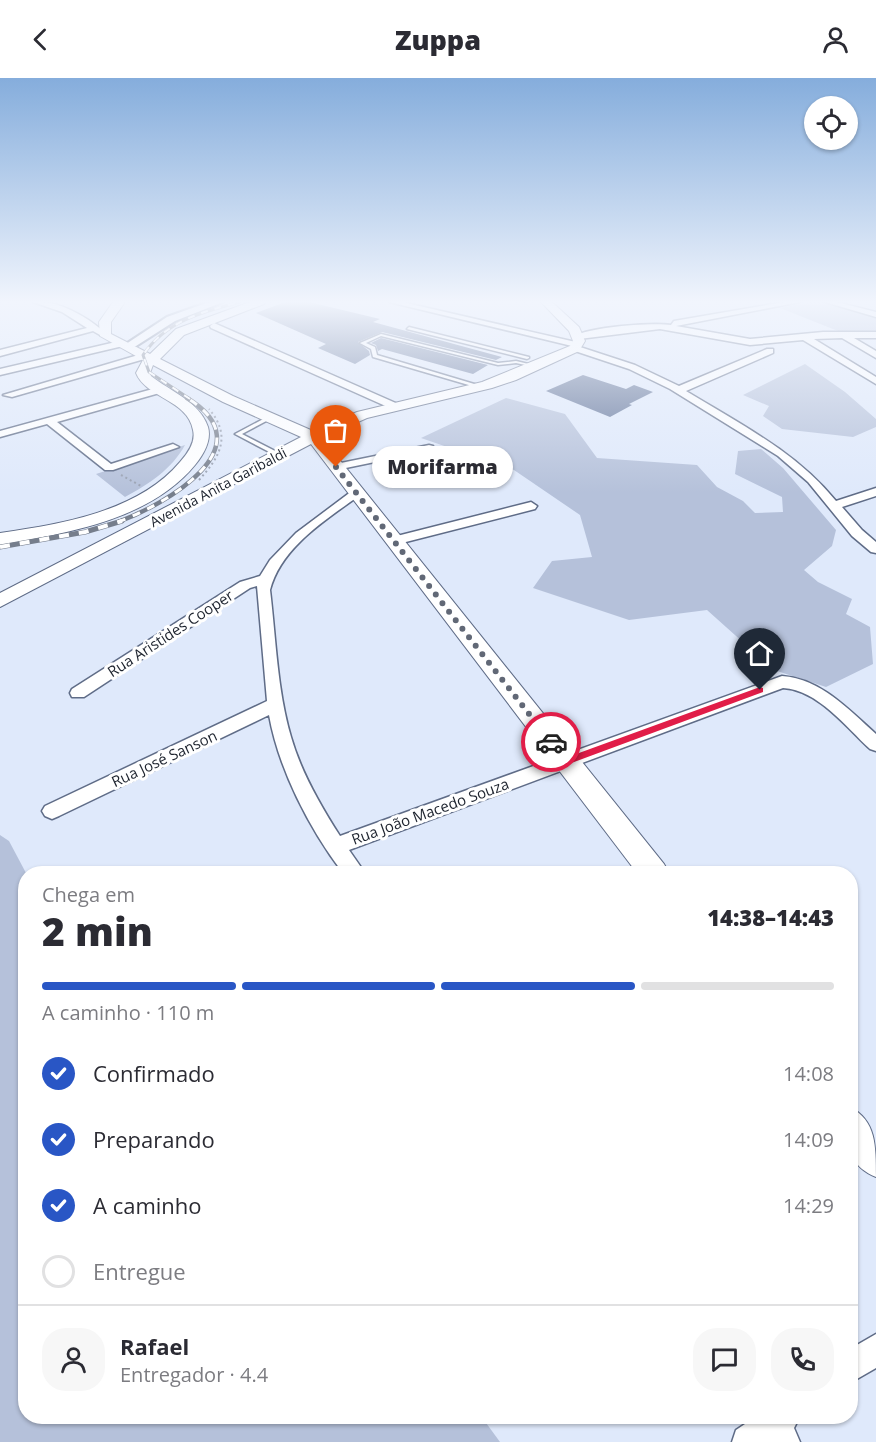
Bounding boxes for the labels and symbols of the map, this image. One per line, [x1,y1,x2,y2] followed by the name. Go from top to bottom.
[310,405,361,467] pin
[146,443,290,531] street label: Avenida Anita Garibaldi
[372,446,513,488] callout: Morifarma
[103,585,237,681] street label: Rua Aristides Cooper
[734,628,785,690] pin
[521,712,581,772] courier
[108,725,220,791] street label: Rua José Sanson
[348,773,512,849] street label: Rua João Macedo Souza

